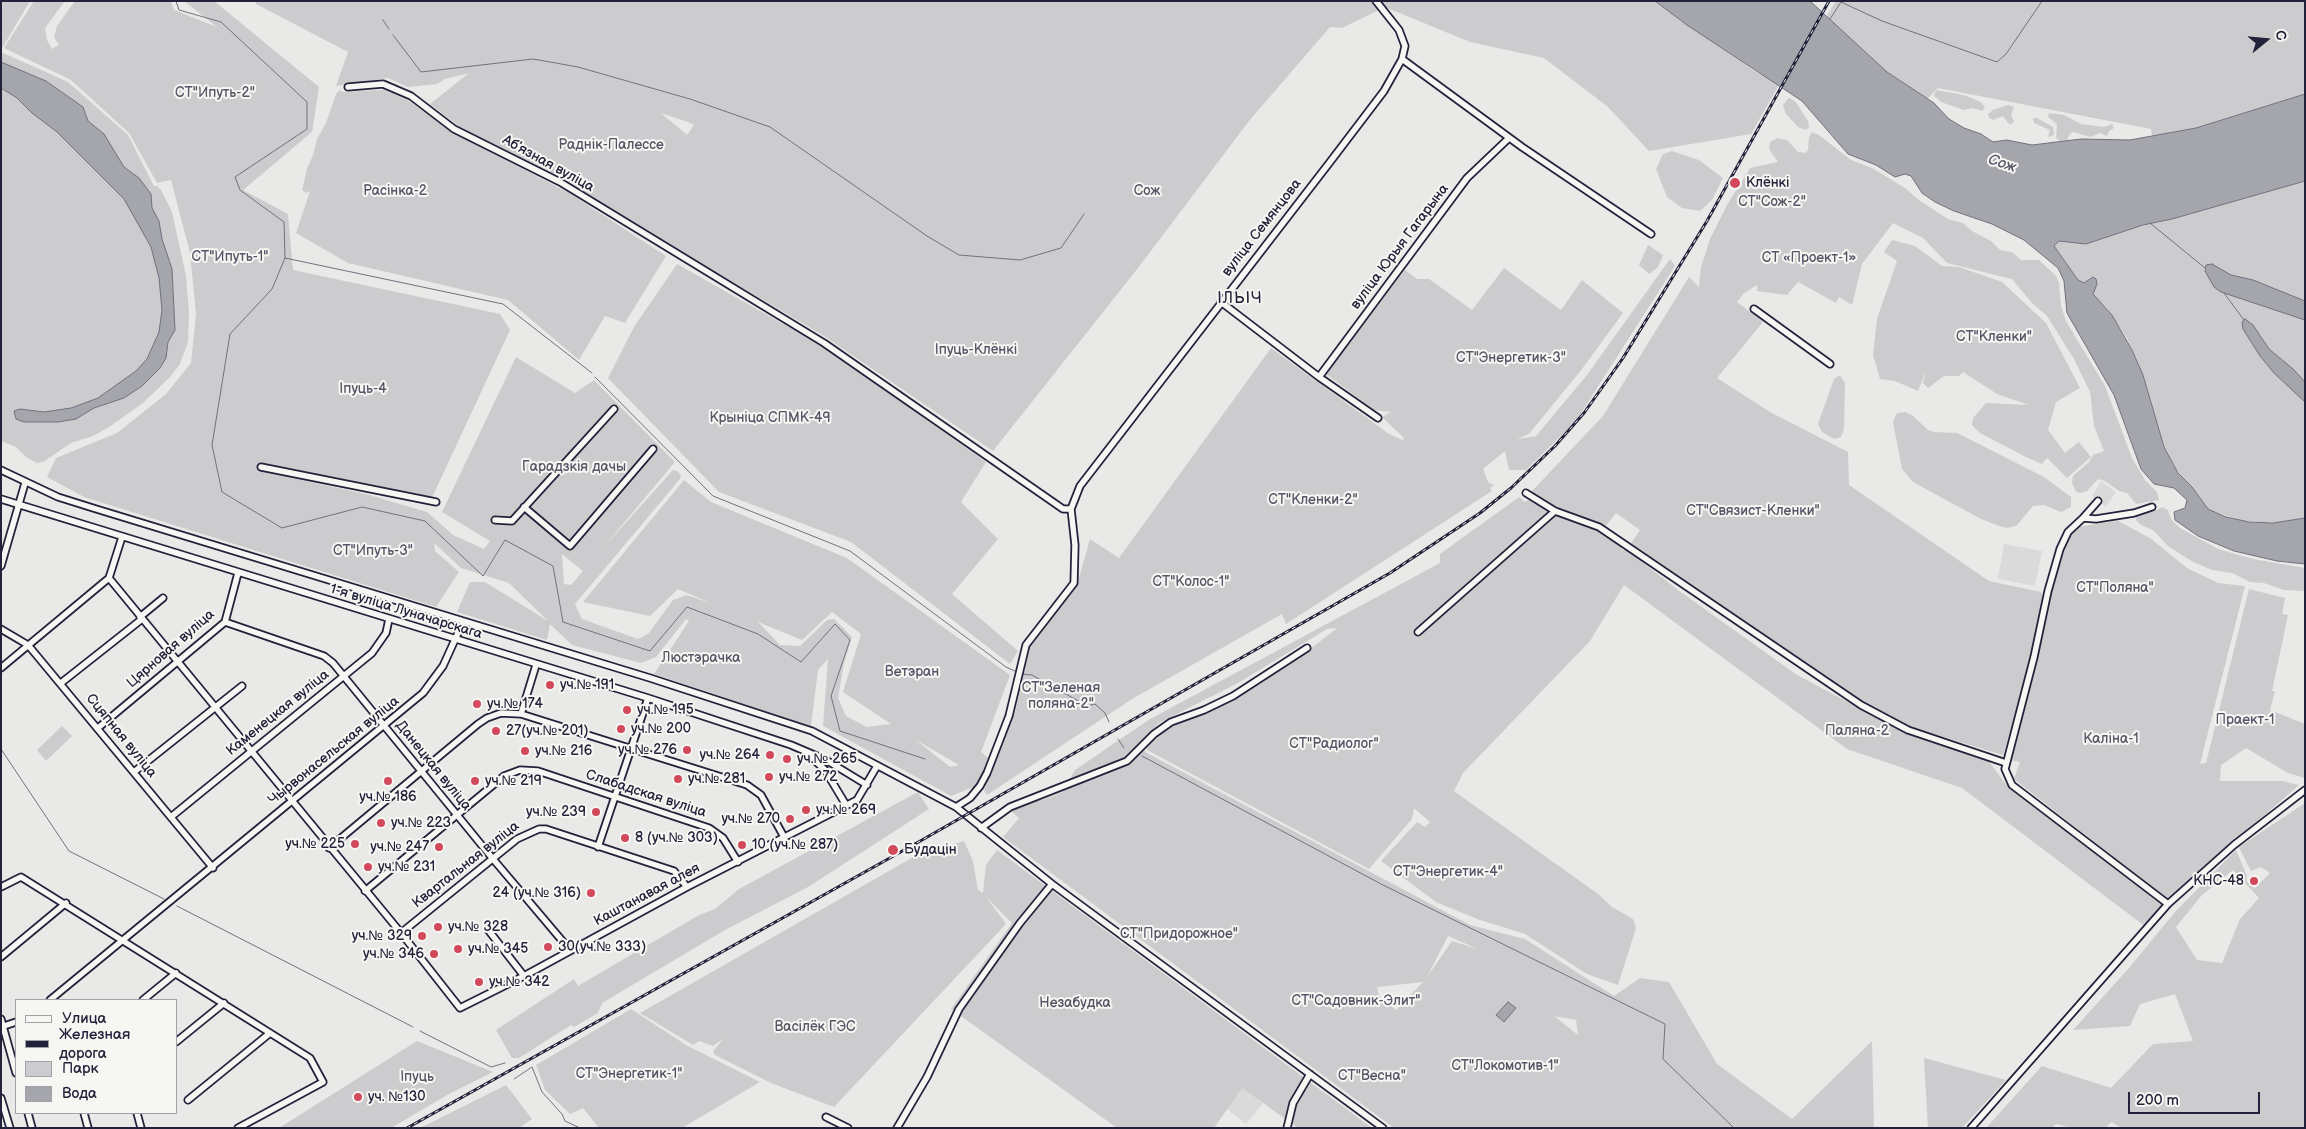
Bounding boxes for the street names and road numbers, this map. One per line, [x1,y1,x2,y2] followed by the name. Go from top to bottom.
[499,132,597,196] street label: Абʼязная вуліца
[1219,176,1305,280] street label: вуліца Семянцова
[1347,181,1453,313] street label: вуліца Юрыя Гагарына
[328,581,484,643] street label: 1-я вуліца Луначарскага
[124,606,218,692] street label: Цярновая вуліца
[223,667,333,759] street label: Каменецкая вуліца
[82,691,160,781] street label: Сцяпная вуліца
[265,693,403,809] street label: Чырвонасельская вуліца
[392,718,474,814] street label: Данецкая вуліца
[584,767,708,821] street label: Слабадская вуліца
[409,818,523,912] street label: Квартальная вуліца
[591,860,703,930] street label: Каштанавая алея

